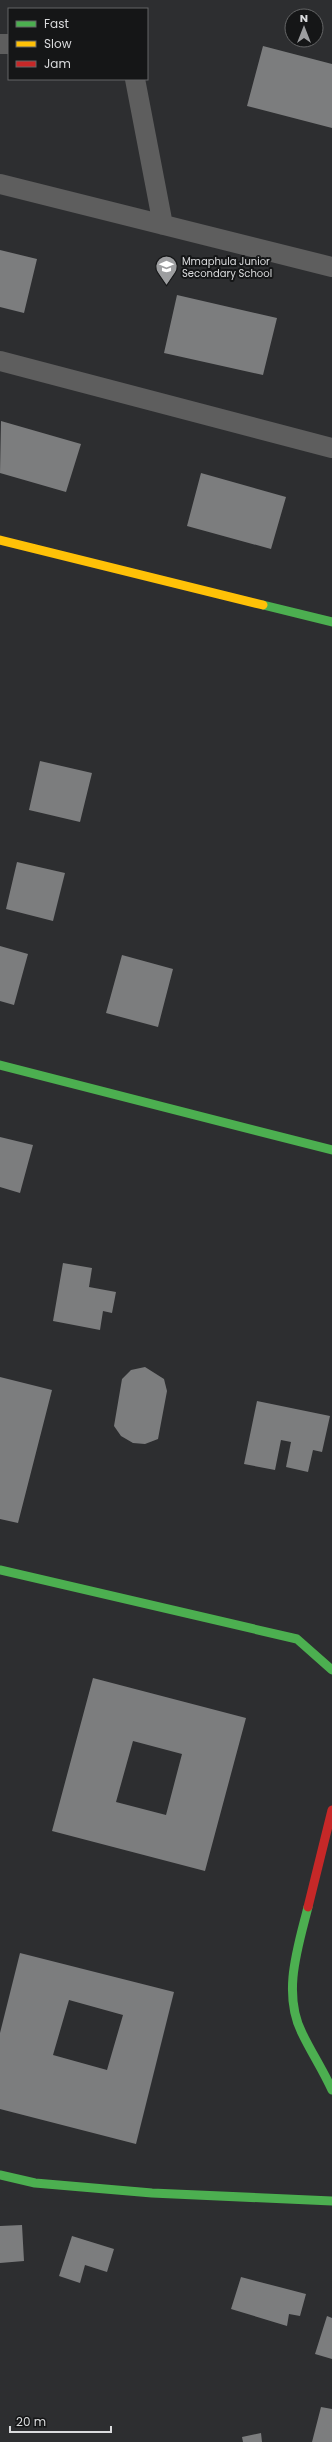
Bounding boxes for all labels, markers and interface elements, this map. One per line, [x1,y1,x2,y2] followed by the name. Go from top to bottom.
[8,8,148,80] legend
[284,8,324,48] north arrow
[300,10,308,26] text: N
[44,15,69,32] text: Fast
[44,35,72,52] text: Slow
[44,55,71,72] text: Jam
[153,254,179,287] school or university icon: Mmaphula Junior Secondary School
[182,254,272,281] place label: Mmaphula Junior Secondary School
[10,2408,111,2434] scale bar
[16,2413,46,2430] text: 20 m

